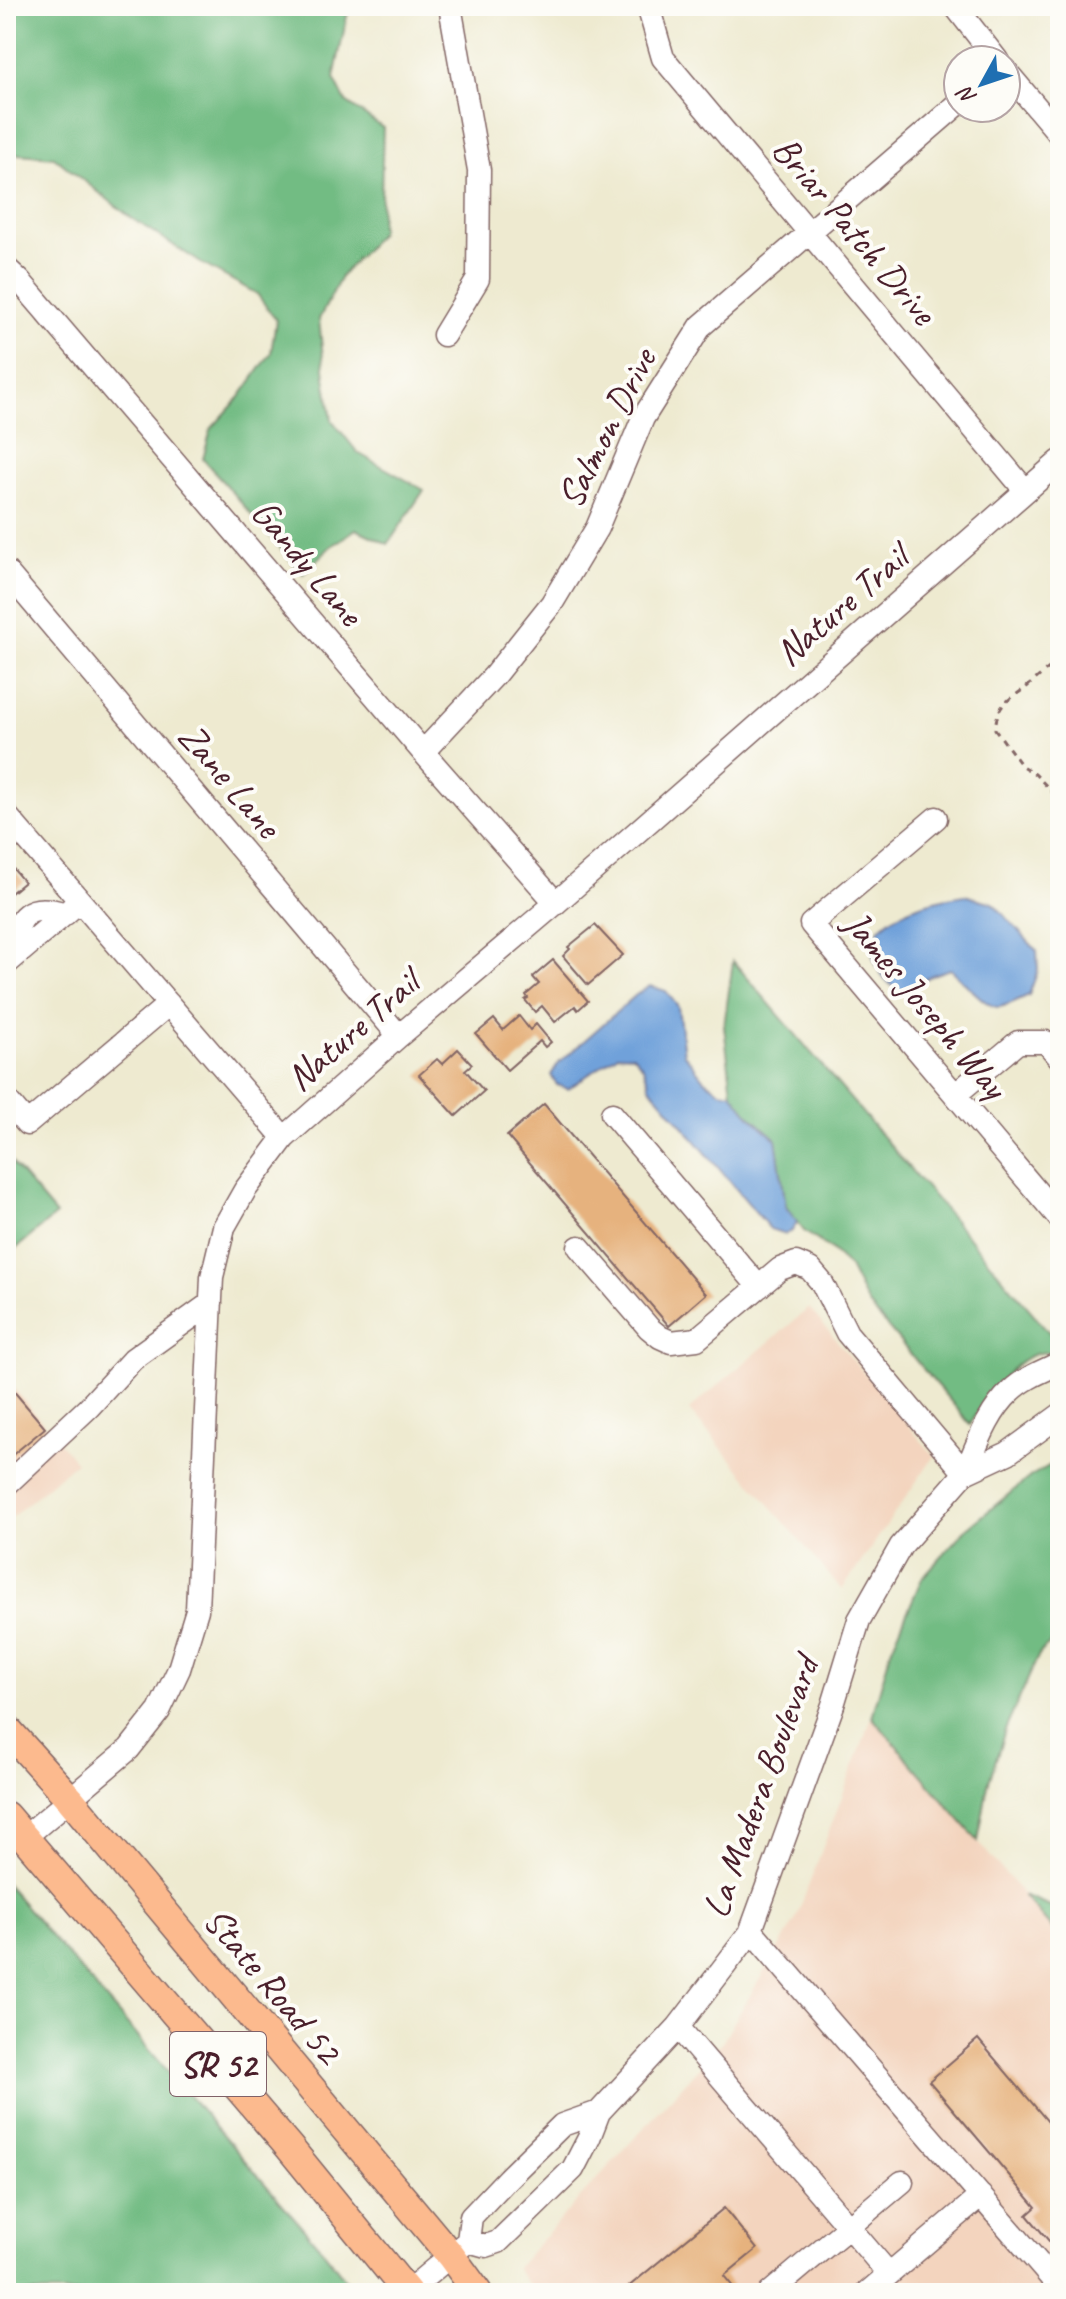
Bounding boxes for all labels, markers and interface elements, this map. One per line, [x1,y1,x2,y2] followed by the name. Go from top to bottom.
[942,44,1022,124] north arrow
[950,79,983,110] text: N
[762,127,949,336] street label: Briar Patch Drive
[546,339,668,516] street label: Salmon Drive
[241,490,376,637] street label: Gandy Lane
[765,531,922,676] street label: Nature Trail
[168,713,293,849] street label: Zane Lane
[832,899,1020,1110] street label: James Joseph Way
[276,956,433,1101] street label: Nature Trail
[692,1646,831,1924] street label: La Madera Boulevard
[194,1898,353,2075] street label: State Road 52
[170,2032,266,2096] road number: SR 52

